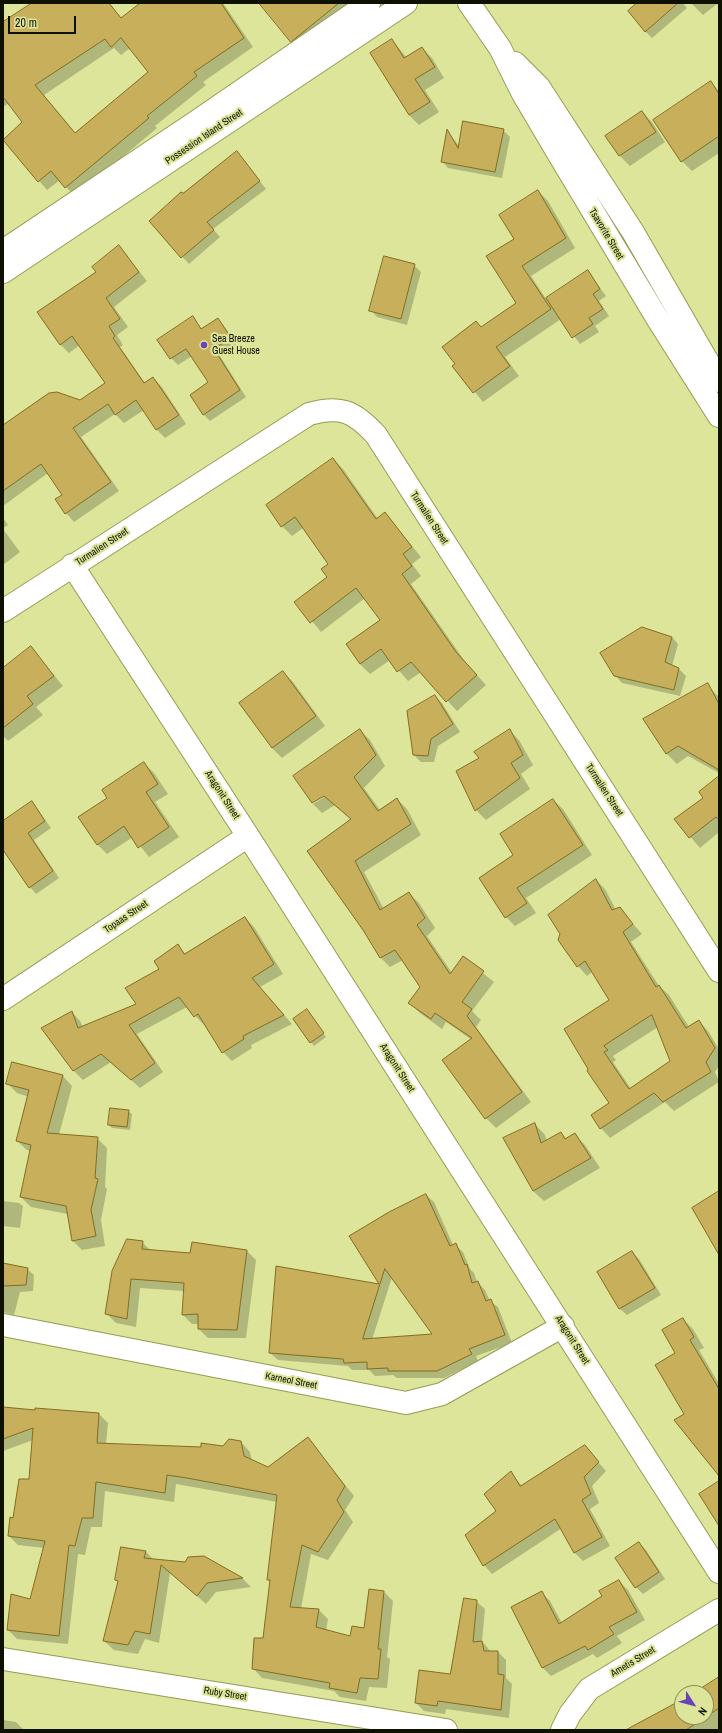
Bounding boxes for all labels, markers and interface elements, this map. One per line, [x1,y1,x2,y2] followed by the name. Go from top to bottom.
[10,8,78,34] scale bar
[15,15,37,31] text: 20 m
[163,107,245,167] street label: Possession Island Street
[586,206,626,262] street label: Tsavorite Street
[212,333,260,356] place label: Sea Breeze Guest House
[199,340,209,350] marker: Sea Breeze Guest House
[408,489,450,547] street label: Turmalien Street
[73,526,131,568] street label: Turmalien Street
[583,761,625,819] street label: Turmalien Street
[202,769,242,821] street label: Aragonit Street
[102,898,150,936] street label: Topaas Street
[377,1042,417,1094] street label: Aragonit Street
[552,1313,592,1367] street label: Aragonit Street
[264,1370,318,1392] street label: Karneol Street
[609,1644,657,1680] street label: Ametis Street
[203,1685,247,1703] street label: Ruby Street
[674,1685,714,1725] north arrow
[695,1705,710,1718] text: N

